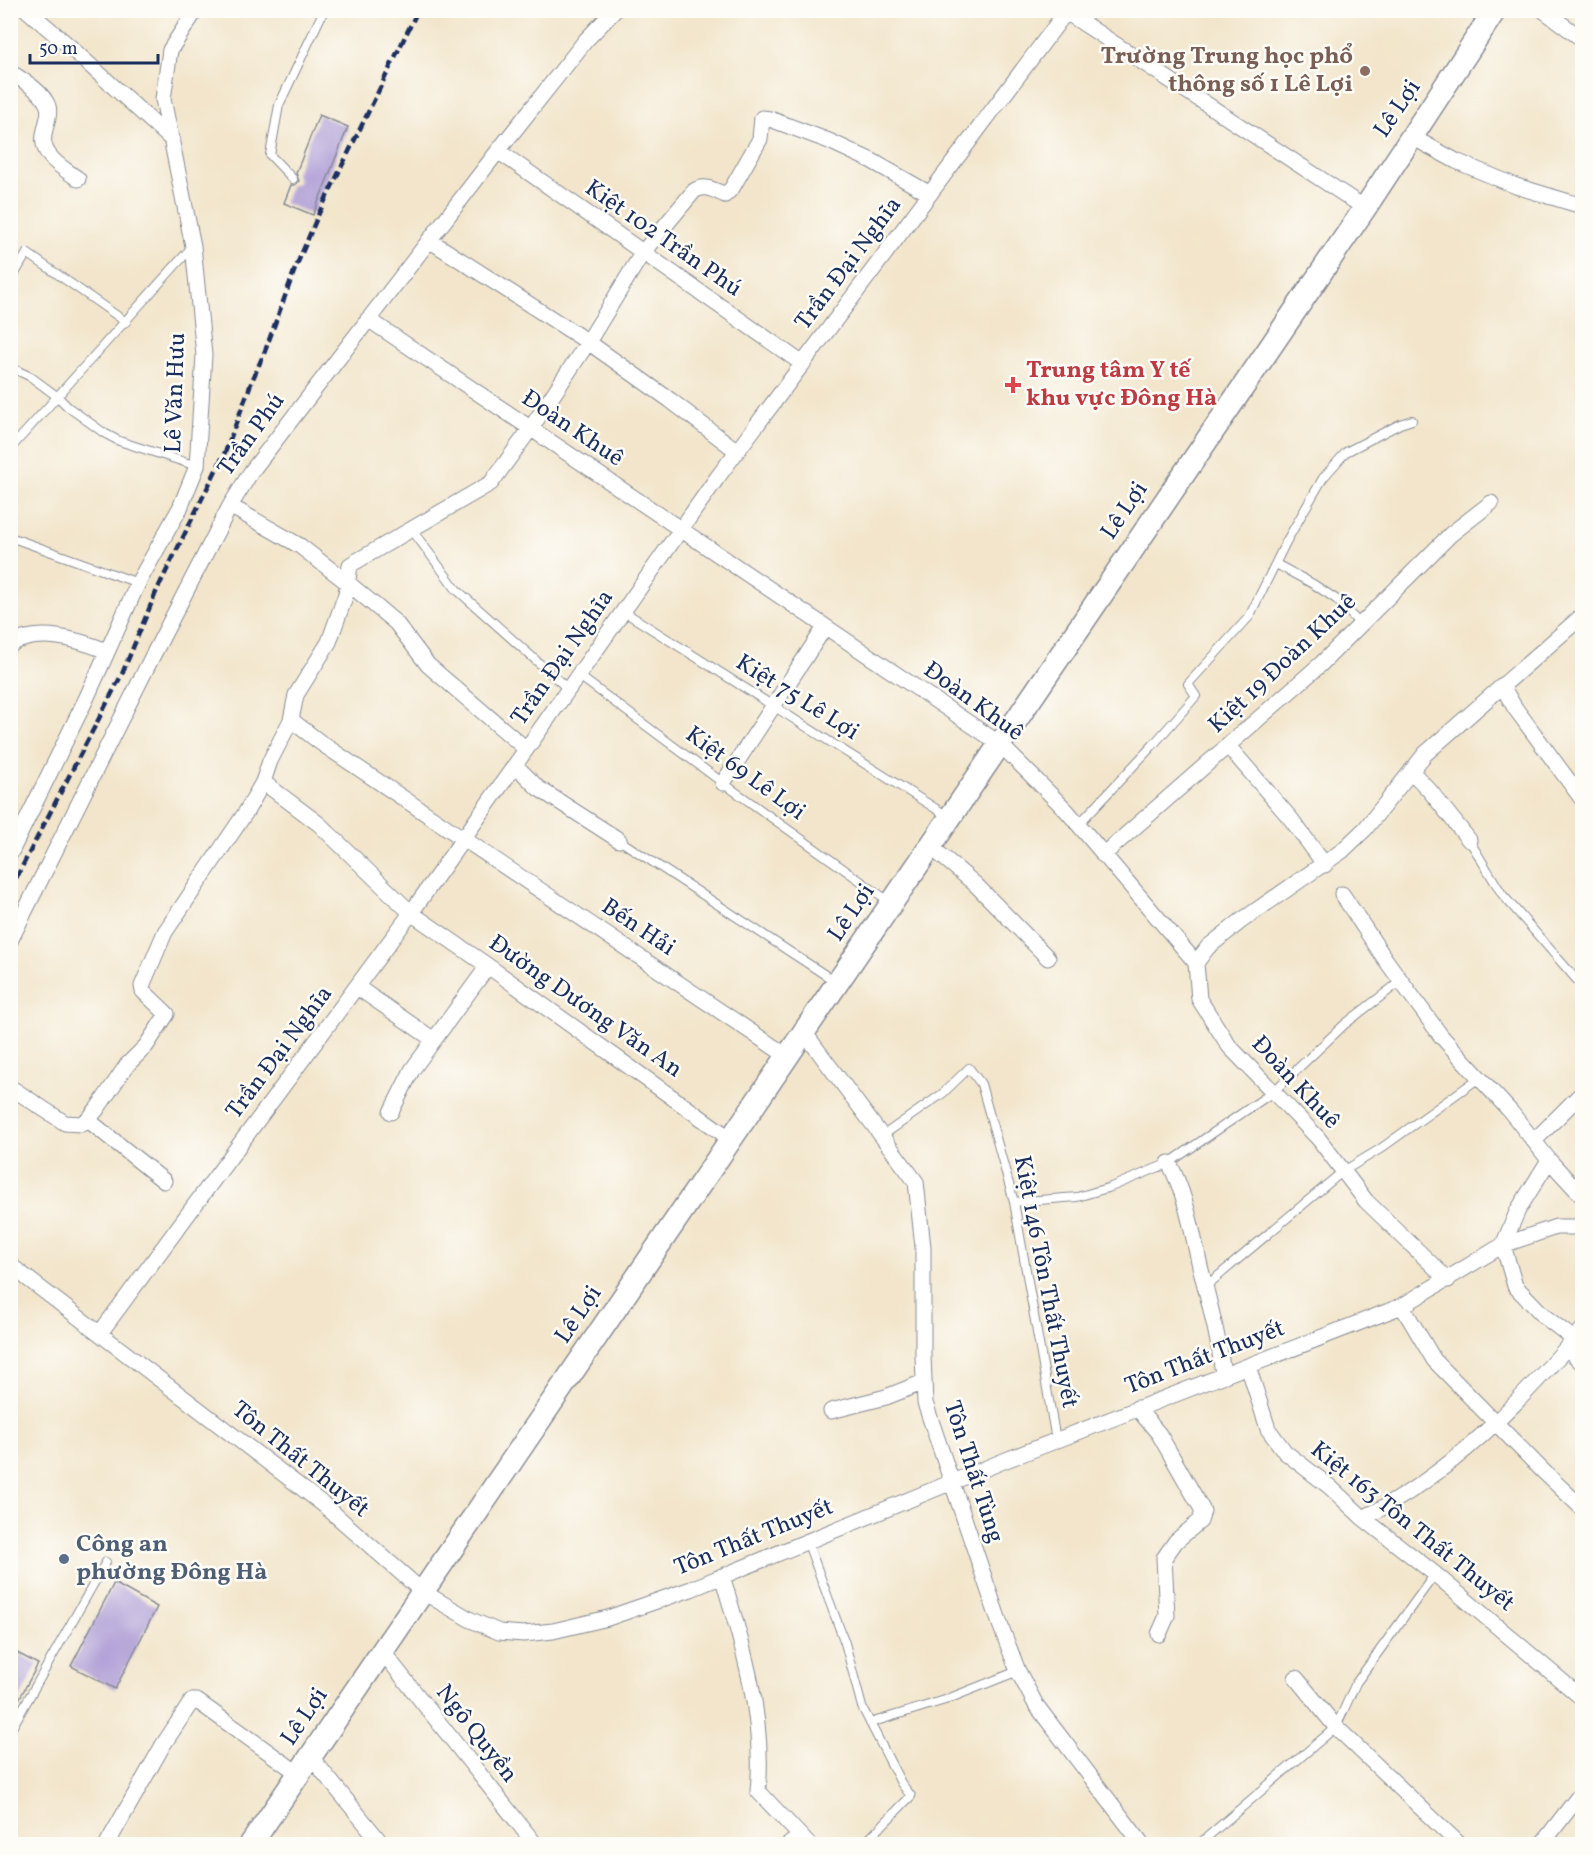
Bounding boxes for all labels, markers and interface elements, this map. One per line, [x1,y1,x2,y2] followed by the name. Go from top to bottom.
[30,27,158,65] scale bar
[39,37,78,62] text: 50 m
[1101,40,1353,102] place label: Trường Trung học phổ thông số 1 Lê Lợi
[1358,64,1372,78] marker: Trường Trung học phổ thông số 1 Lê Lợi
[1366,73,1430,145] street label: Lê Lợi
[578,172,748,306] street label: Kiệt 102 Trần Phú
[787,190,911,338] street label: Trần Đại Nghĩa
[157,332,195,454] street label: Lê Văn Hưu
[1026,354,1217,416] place label: Trung tâm Y tế khu vực Đông Hà
[1004,376,1022,394] marker: Trung tâm Y tế khu vực Đông Hà
[514,382,630,476] street label: Đoàn Khuê
[210,386,294,484] street label: Trần Phú
[1093,475,1157,547] street label: Lê Lợi
[503,583,623,733] street label: Trần Đại Nghĩa
[1201,586,1365,742] street label: Kiệt 19 Đoàn Khuê
[729,647,865,749] street label: Kiệt 75 Lê Lợi
[916,654,1030,750] street label: Đoàn Khuê
[678,719,812,829] street label: Kiệt 69 Lê Lợi
[820,877,884,949] street label: Lê Lợi
[594,891,682,965] street label: Bến Hải
[481,927,689,1087] street label: Đường Dương Văn An
[218,979,342,1127] street label: Trần Đại Nghĩa
[1243,1029,1347,1137] street label: Đoàn Khuê
[1004,1153,1086,1411] street label: Kiệt 146 Tôn Thất Thuyết
[547,1279,611,1351] street label: Lê Lợi
[1120,1312,1290,1404] street label: Tôn Thất Thuyết
[224,1394,376,1526] street label: Tôn Thất Thuyết
[934,1396,1012,1548] street label: Tôn Thất Tùng
[1302,1434,1522,1620] street label: Kiệt 163 Tôn Thất Thuyết
[669,1491,839,1585] street label: Tôn Thất Thuyết
[76,1528,267,1590] place label: Công an phường Đông Hà
[57,1552,71,1566] marker: Công an phường Đông Hà
[427,1678,525,1790] street label: Ngô Quyền
[273,1681,337,1753] street label: Lê Lợi

